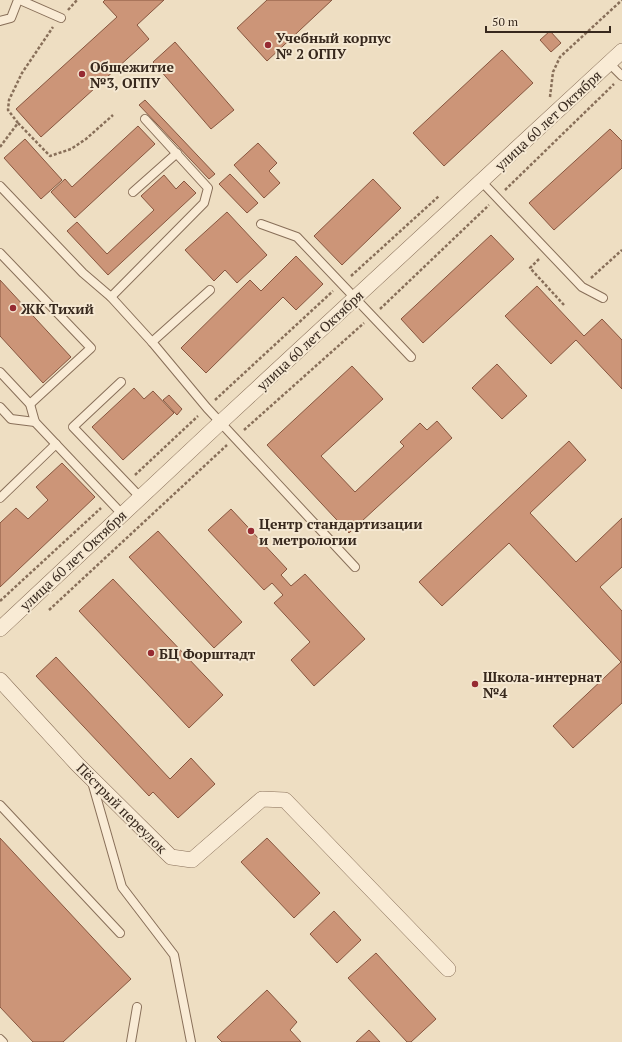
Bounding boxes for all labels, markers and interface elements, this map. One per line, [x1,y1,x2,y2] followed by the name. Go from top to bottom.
[486,8,610,34] scale bar
[492,14,519,29] text: 50 m
[276,28,391,63] place label: Учебный корпус № 2 ОГПУ
[263,40,273,50] marker: Учебный корпус № 2 ОГПУ
[90,57,174,92] place label: Общежитие №3, ОГПУ
[490,66,605,175] street label: улица 60 лет Октября
[77,69,87,79] marker: Общежитие №3, ОГПУ
[252,286,367,395] street label: улица 60 лет Октября
[21,299,94,318] place label: ЖК Тихий
[8,303,18,313] marker: ЖК Тихий
[15,506,130,615] street label: улица 60 лет Октября
[259,514,423,549] place label: Центр стандартизации и метрологии
[246,526,256,536] marker: Центр стандартизации и метрологии
[159,644,256,663] place label: БЦ Форштадт
[146,648,156,658] marker: БЦ Форштадт
[483,667,602,702] place label: Школа-интернат №4
[470,679,480,689] marker: Школа-интернат №4
[73,759,172,858] street label: Пёстрый переулок

